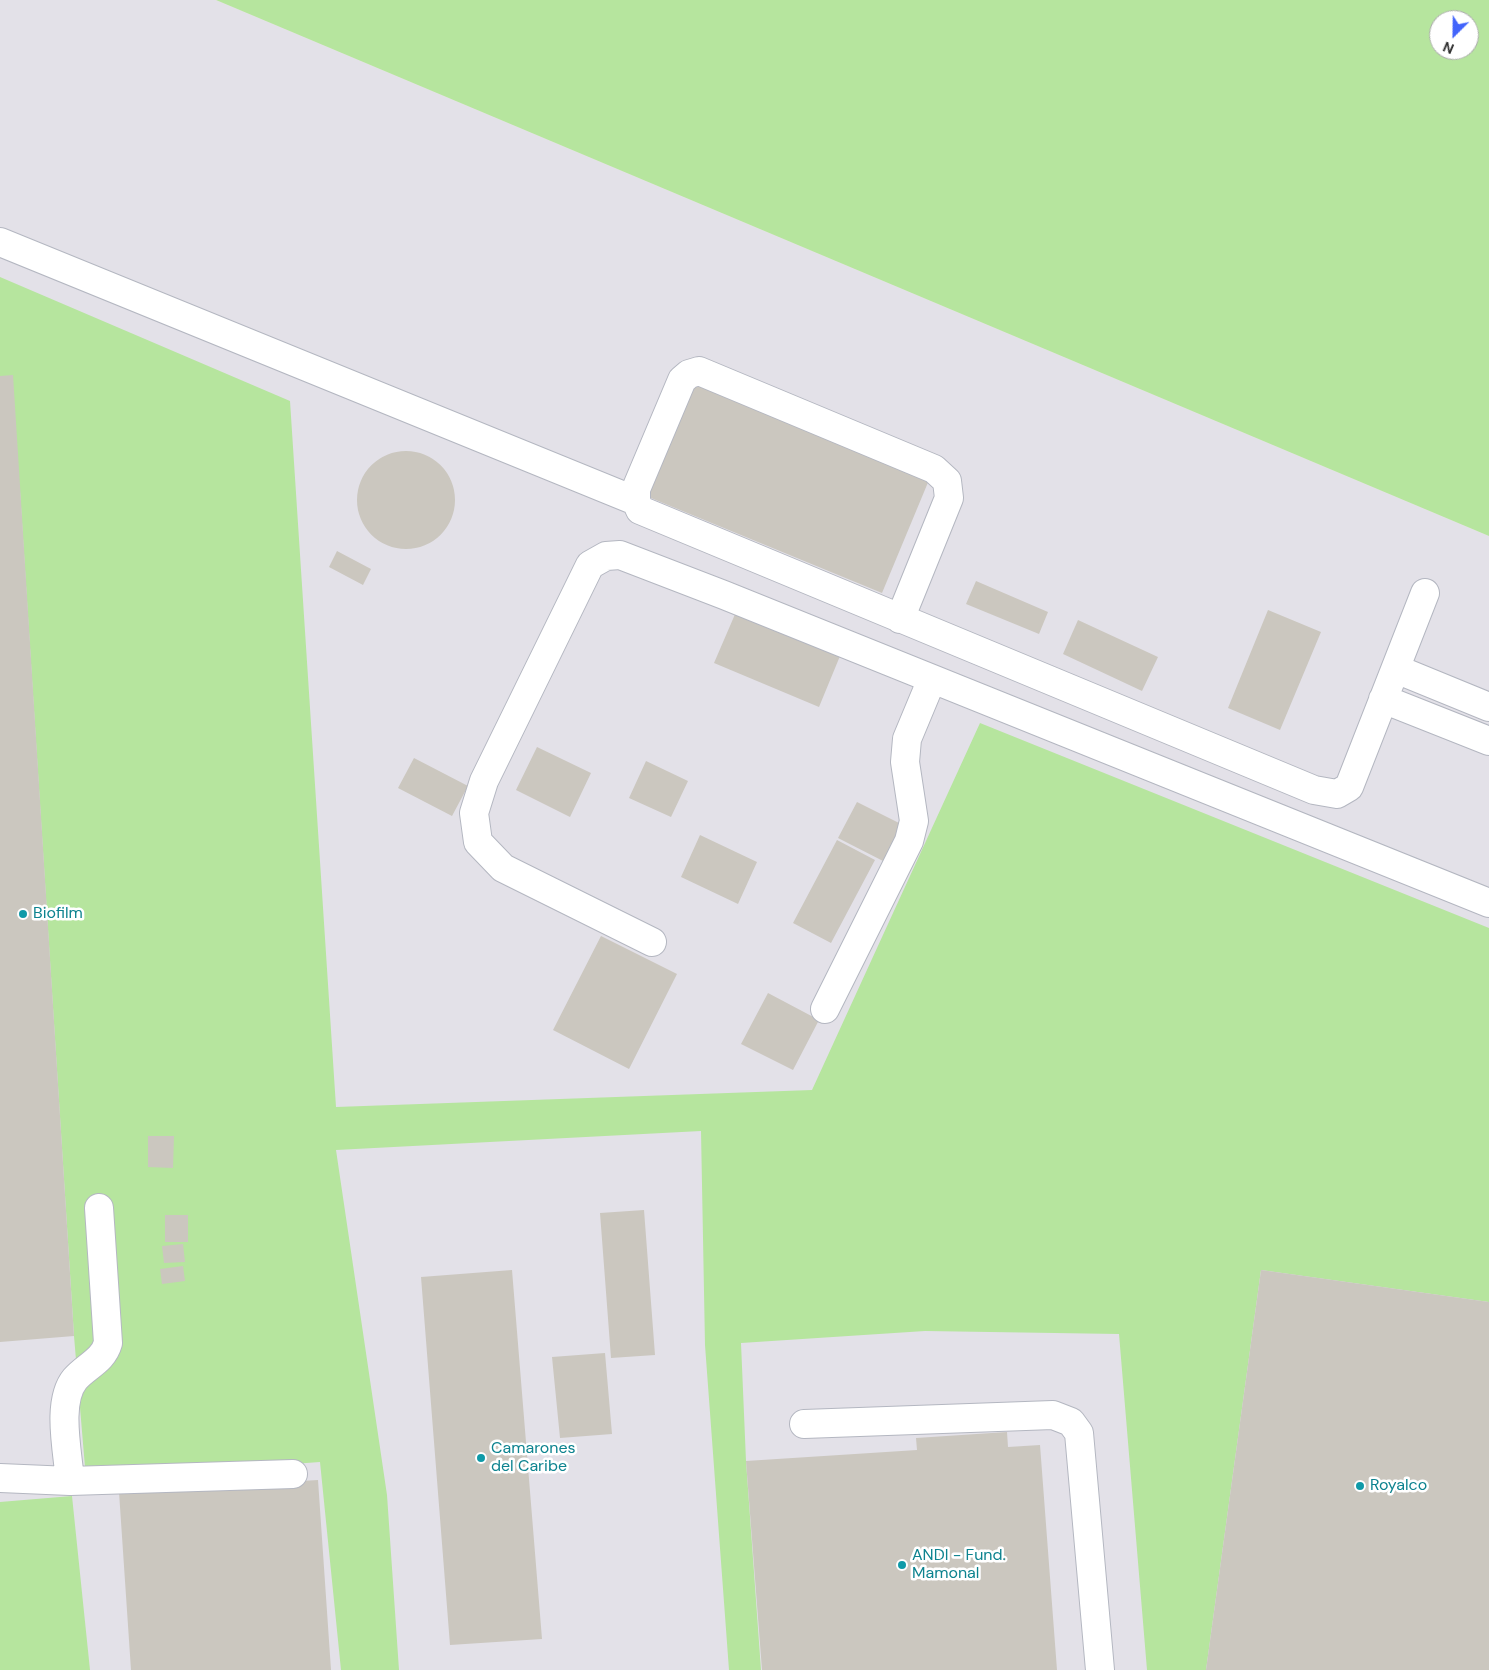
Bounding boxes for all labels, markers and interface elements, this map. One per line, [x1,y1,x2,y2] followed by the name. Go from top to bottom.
[1429,10,1479,60] north arrow
[1440,38,1457,58] text: N
[33,904,83,924] place label: Biofilm
[17,908,29,920] marker: Biofilm
[491,1439,576,1477] place label: Camarones del Caribe
[475,1452,487,1464] marker: Camarones del Caribe
[1370,1476,1427,1496] place label: Royalco
[1354,1480,1366,1492] marker: Royalco
[912,1546,1006,1584] place label: ANDI - Fund. Mamonal
[896,1559,908,1571] marker: ANDI - Fund. Mamonal

